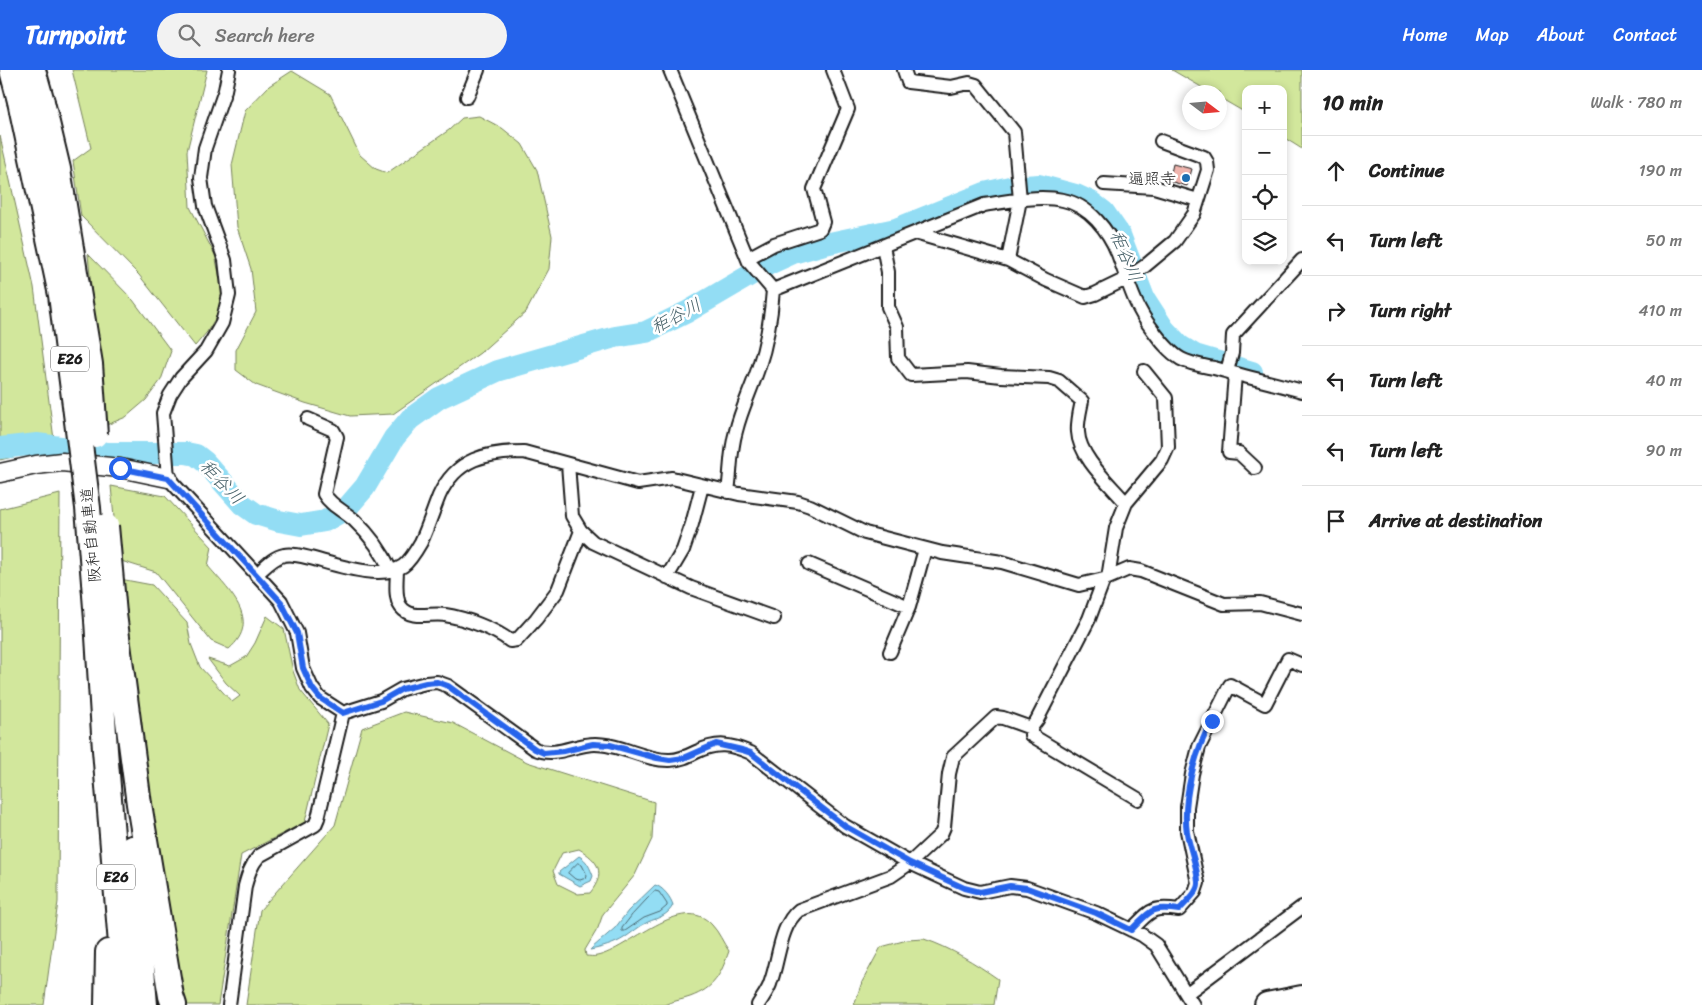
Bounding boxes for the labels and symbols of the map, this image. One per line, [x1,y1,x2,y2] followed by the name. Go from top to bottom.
[1182,85,1227,130] north arrow
[1128,164,1176,193] place label: 遍照寺
[1180,172,1192,184] marker: 遍照寺
[1101,225,1151,287] water label: 秬谷川
[645,289,707,343] water label: 秬谷川
[51,346,89,372] road number: E26
[192,451,252,513] water label: 秬谷川
[109,457,132,480] route start
[72,486,109,584] street label: 阪和自動車道
[1201,710,1224,733] route end
[97,864,135,890] road number: E26

